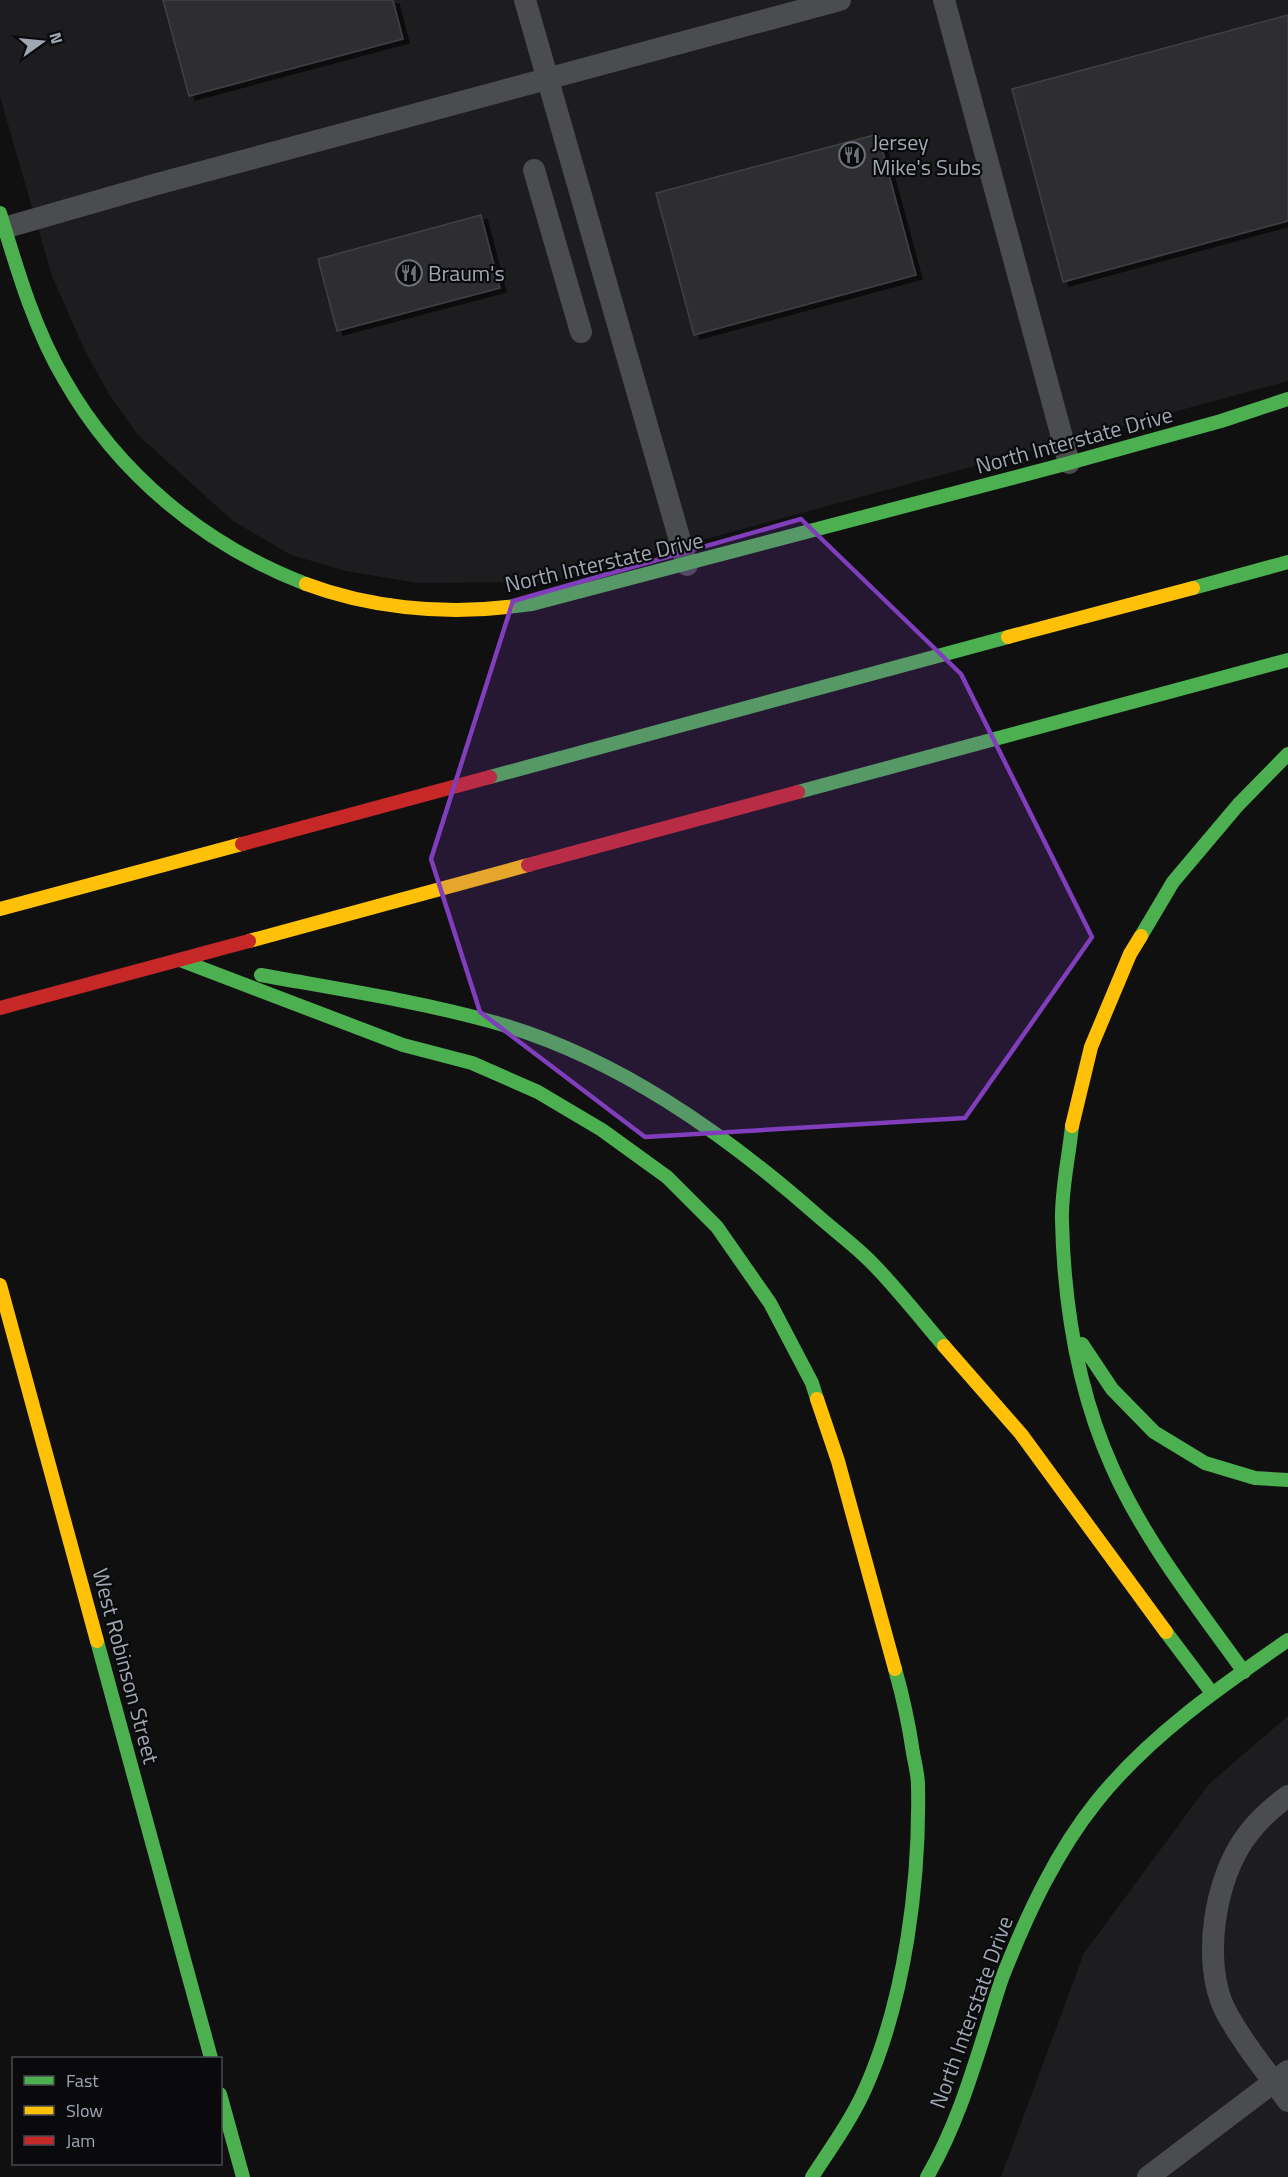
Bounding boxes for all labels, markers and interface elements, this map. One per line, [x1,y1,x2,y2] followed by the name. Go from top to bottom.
[12,12,72,72] north arrow
[43,30,70,47] text: N
[872,125,981,184] place label: Jersey Mike's Subs
[837,140,867,170] restaurant icon: Jersey Mike's Subs
[428,256,505,290] place label: Braum's
[394,258,424,288] restaurant icon: Braum's
[972,397,1176,483] street label: North Interstate Drive
[501,523,707,601] street label: North Interstate Drive
[84,1564,169,1768] street label: West Robinson Street
[920,1911,1022,2113] street label: North Interstate Drive
[12,2057,222,2165] legend
[66,2067,99,2094] text: Fast
[66,2097,103,2124] text: Slow
[66,2127,95,2154] text: Jam

